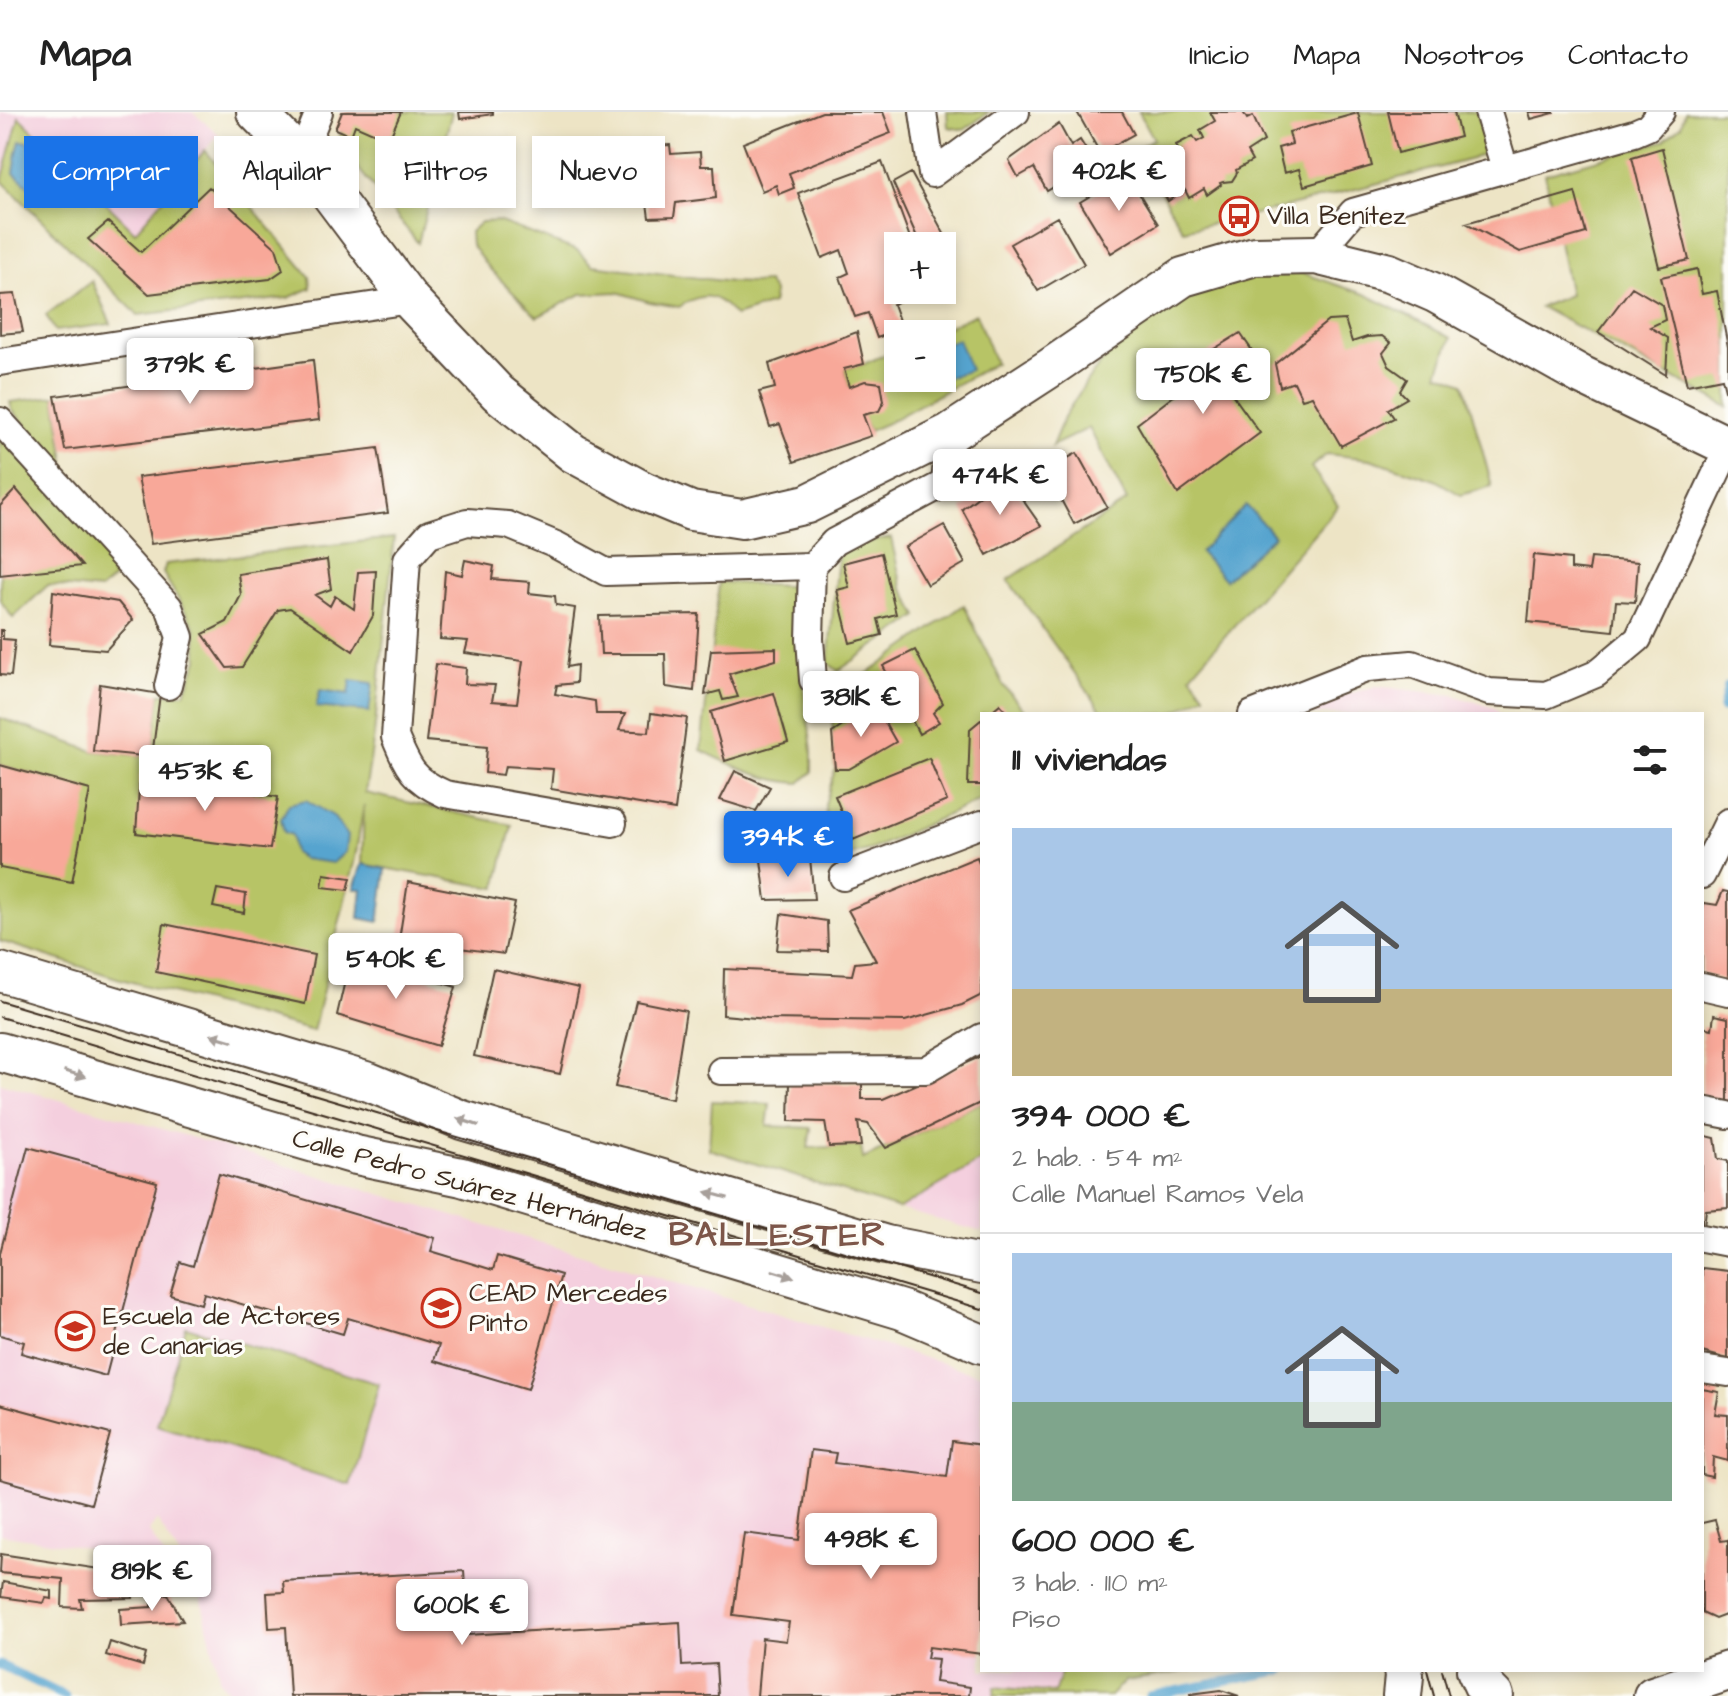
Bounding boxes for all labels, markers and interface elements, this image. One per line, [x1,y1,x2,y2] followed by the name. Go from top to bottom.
[40,29,131,81] text: Mapa
[1189,36,1249,75] text: Inicio
[1293,36,1360,75] text: Mapa
[1404,36,1524,75] text: Nosotros
[1568,36,1688,75] text: Contacto
[24,136,198,208] chip: Comprar
[214,136,359,208] chip: Alquilar
[375,136,516,208] chip: Filtros
[532,136,665,208] chip: Nuevo
[1054,145,1184,213] pin: 402K €
[1071,153,1167,189] text: 402K €
[1218,195,1260,237] bus stop icon: Villa Benítez
[1267,198,1406,234] place label: Villa Benítez
[884,232,956,392] map controls
[884,232,956,304] button: +
[884,320,956,392] button: −
[125,338,255,406] pin: 379K €
[145,346,235,382] text: 379K €
[1138,348,1268,416] pin: 750K €
[1154,356,1252,392] text: 750K €
[935,449,1065,517] pin: 474K €
[951,457,1049,493] text: 474K €
[796,671,926,739] pin: 381K €
[821,679,901,715] text: 381K €
[1012,736,1167,784] text: 11 viviendas
[1628,738,1672,782] icon: filters
[140,745,270,813] pin: 453K €
[157,753,253,789] text: 453K €
[723,811,853,879] pin: 394K €
[742,819,834,855] text: 394K €
[1270,880,1414,1024] icon: home
[331,933,461,1001] pin: 540K €
[346,941,446,977] text: 540K €
[210,1031,234,1044] one-way arrow
[63,1068,87,1081] one-way arrow
[1012,1092,1190,1140] text: 394 000 €
[455,1115,479,1127] one-way arrow
[289,1120,652,1250] street label: Calle Pedro Suárez Hernández
[1012,1140,1183,1176] text: 2 hab. · 54 m²
[1012,1176,1304,1212] text: Calle Manuel Ramos Vela
[705,1188,729,1201] one-way arrow
[669,1211,887,1259] district label: BALLESTER
[771,1268,795,1281] one-way arrow
[469,1275,668,1341] place label: CEAD Mercedes Pinto
[420,1287,462,1329] school or university icon: CEAD Mercedes Pinto
[103,1298,340,1364] place label: Escuela de Actores de Canarias
[1270,1305,1414,1449] icon: home
[54,1310,96,1352] school or university icon: Escuela de Actores de Canarias
[806,1513,936,1581] pin: 498K €
[1012,1517,1195,1565] text: 600 000 €
[823,1521,919,1557] text: 498K €
[87,1545,217,1613] pin: 819K €
[111,1553,193,1589] text: 819K €
[1012,1565,1168,1601] text: 3 hab. · 110 m²
[397,1579,527,1647] pin: 600K €
[414,1587,510,1623] text: 600K €
[1012,1601,1060,1637] text: Piso

